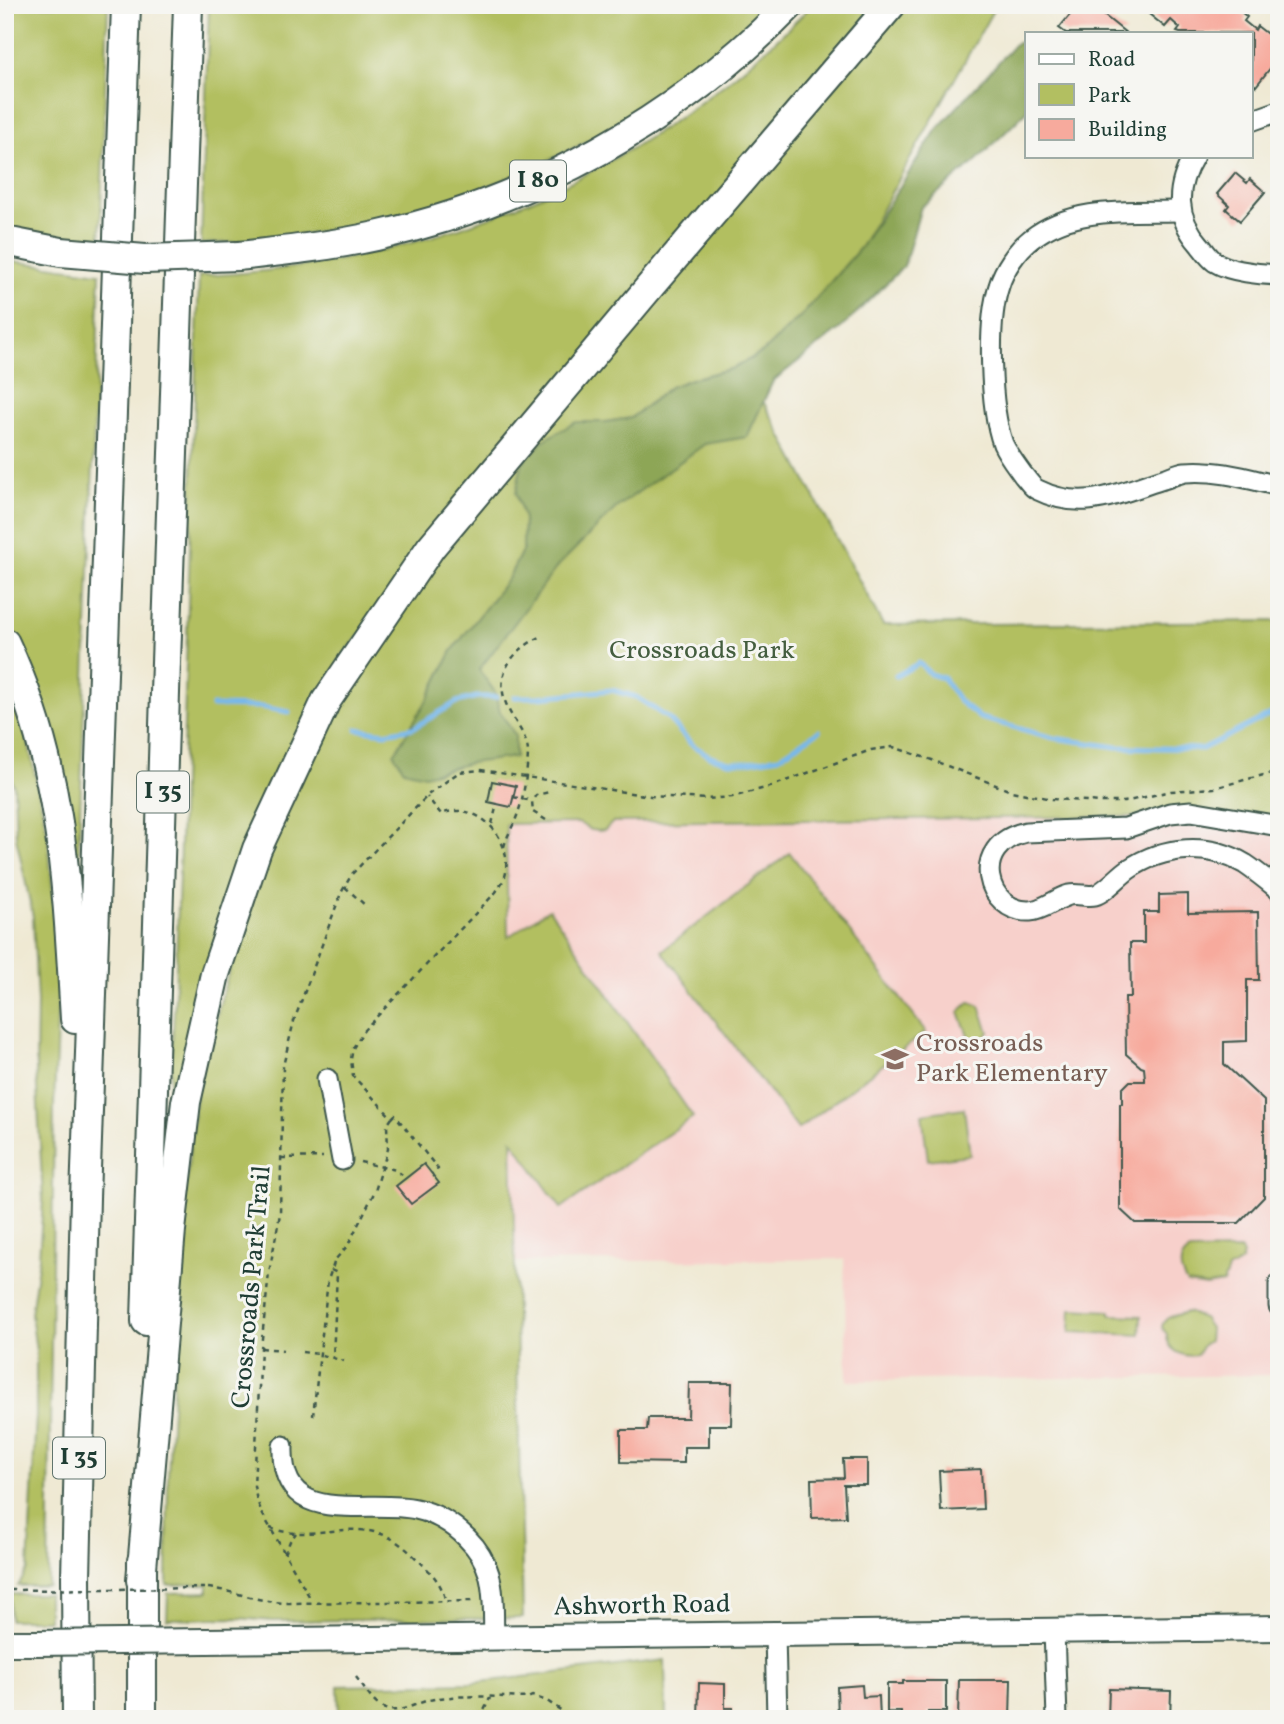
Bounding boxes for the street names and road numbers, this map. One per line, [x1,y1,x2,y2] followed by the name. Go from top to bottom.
[510,160,566,202] road number: I 80
[137,772,189,812] road number: I 35
[223,1164,281,1410] street label: Crossroads Park Trail
[53,1438,105,1478] road number: I 35
[553,1586,731,1626] street label: Ashworth Road

